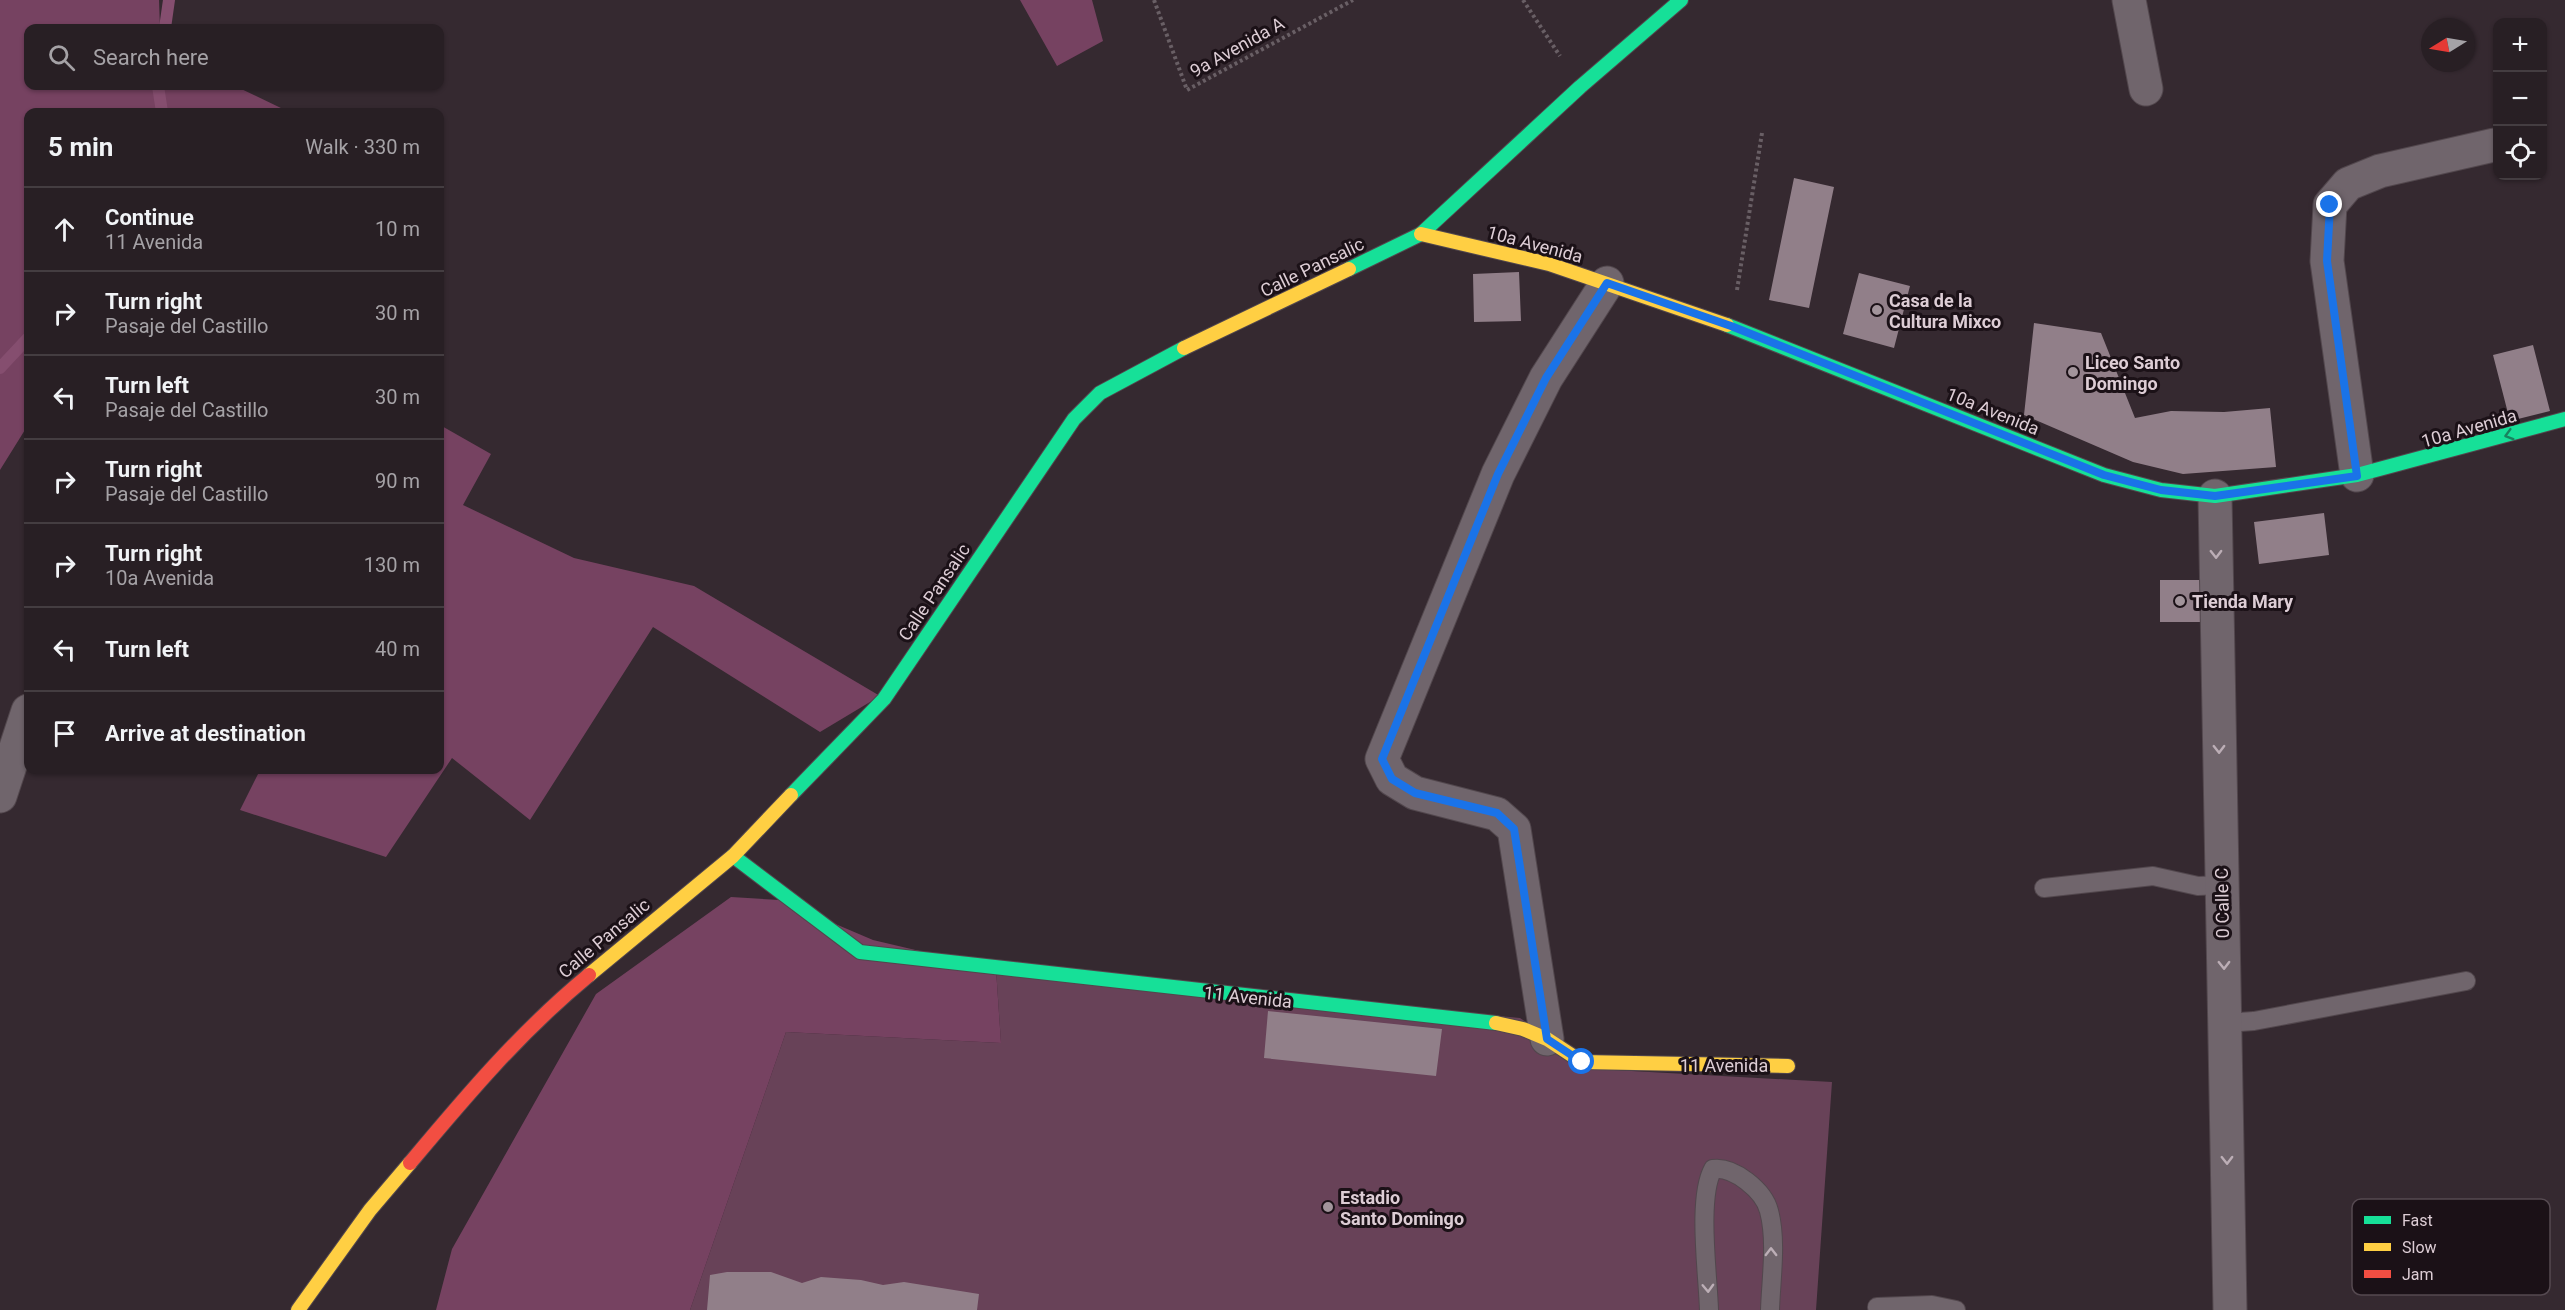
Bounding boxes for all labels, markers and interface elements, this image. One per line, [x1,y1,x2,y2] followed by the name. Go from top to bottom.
[1186,12,1288,81] street label: 9a Avenida A
[2421,18,2475,72] north arrow
[2493,18,2547,180] map controls
[2493,18,2547,72] button: +
[24,24,444,90] search box
[45,41,78,74] icon: search
[93,45,209,70] text: Search here
[2493,72,2547,126] button: −
[2493,126,2547,180] button: locate
[48,132,113,162] text: 5 min
[305,135,420,159] text: Walk · 330 m
[2316,191,2342,217] route end
[105,205,194,230] text: Continue
[48,213,81,246] icon: ahead
[375,217,420,241] text: 10 m
[1485,221,1585,267] street label: 10a Avenida
[105,230,203,254] text: 11 Avenida
[1257,233,1367,301] street label: Calle Pansalic
[105,289,202,314] text: Turn right
[1889,290,2001,332] place label: Casa de la Cultura Mixco
[48,297,81,330] icon: right
[375,301,420,325] text: 30 m
[1870,303,1884,317] marker: Casa de la Cultura Mixco
[105,314,268,338] text: Pasaje del Castillo
[2085,352,2180,394] place label: Liceo Santo Domingo
[2066,365,2080,379] marker: Liceo Santo Domingo
[105,373,189,398] text: Turn left
[48,381,81,414] icon: left
[1944,383,2042,439] street label: 10a Avenida
[375,385,420,409] text: 30 m
[105,398,268,422] text: Pasaje del Castillo
[2419,404,2519,452] street label: 10a Avenida
[2504,428,2515,440] one-way arrow
[105,457,202,482] text: Turn right
[48,465,81,498] icon: right
[375,469,420,493] text: 90 m
[105,482,268,506] text: Pasaje del Castillo
[894,539,974,645] street label: Calle Pansalic
[105,541,202,566] text: Turn right
[48,549,81,582] icon: right
[2210,550,2222,559] one-way arrow
[364,553,420,577] text: 130 m
[105,566,214,590] text: 10a Avenida
[2192,591,2294,612] place label: Tienda Mary
[2173,594,2187,608] marker: Tienda Mary
[48,633,81,666] icon: left
[105,637,189,662] text: Turn left
[375,637,420,661] text: 40 m
[48,717,81,750] icon: arrive
[105,721,306,746] text: Arrive at destination
[2213,745,2226,754] one-way arrow
[2211,868,2233,938] street label: 0 Calle C
[554,894,654,982] street label: Calle Pansalic
[2217,961,2230,970] one-way arrow
[1203,982,1293,1012] street label: 11 Avenida
[1568,1048,1594,1074] route start
[1680,1055,1768,1076] street label: 11 Avenida
[2221,1156,2234,1165] one-way arrow
[1340,1187,1464,1229] place label: Estadio Santo Domingo
[2352,1199,2550,1295] legend
[1321,1200,1335,1214] marker: Estadio Santo Domingo
[2402,1211,2433,1230] text: Fast
[2402,1238,2437,1257] text: Slow
[1765,1247,1777,1256] one-way arrow
[2402,1265,2434,1284] text: Jam
[1702,1283,1715,1292] one-way arrow

